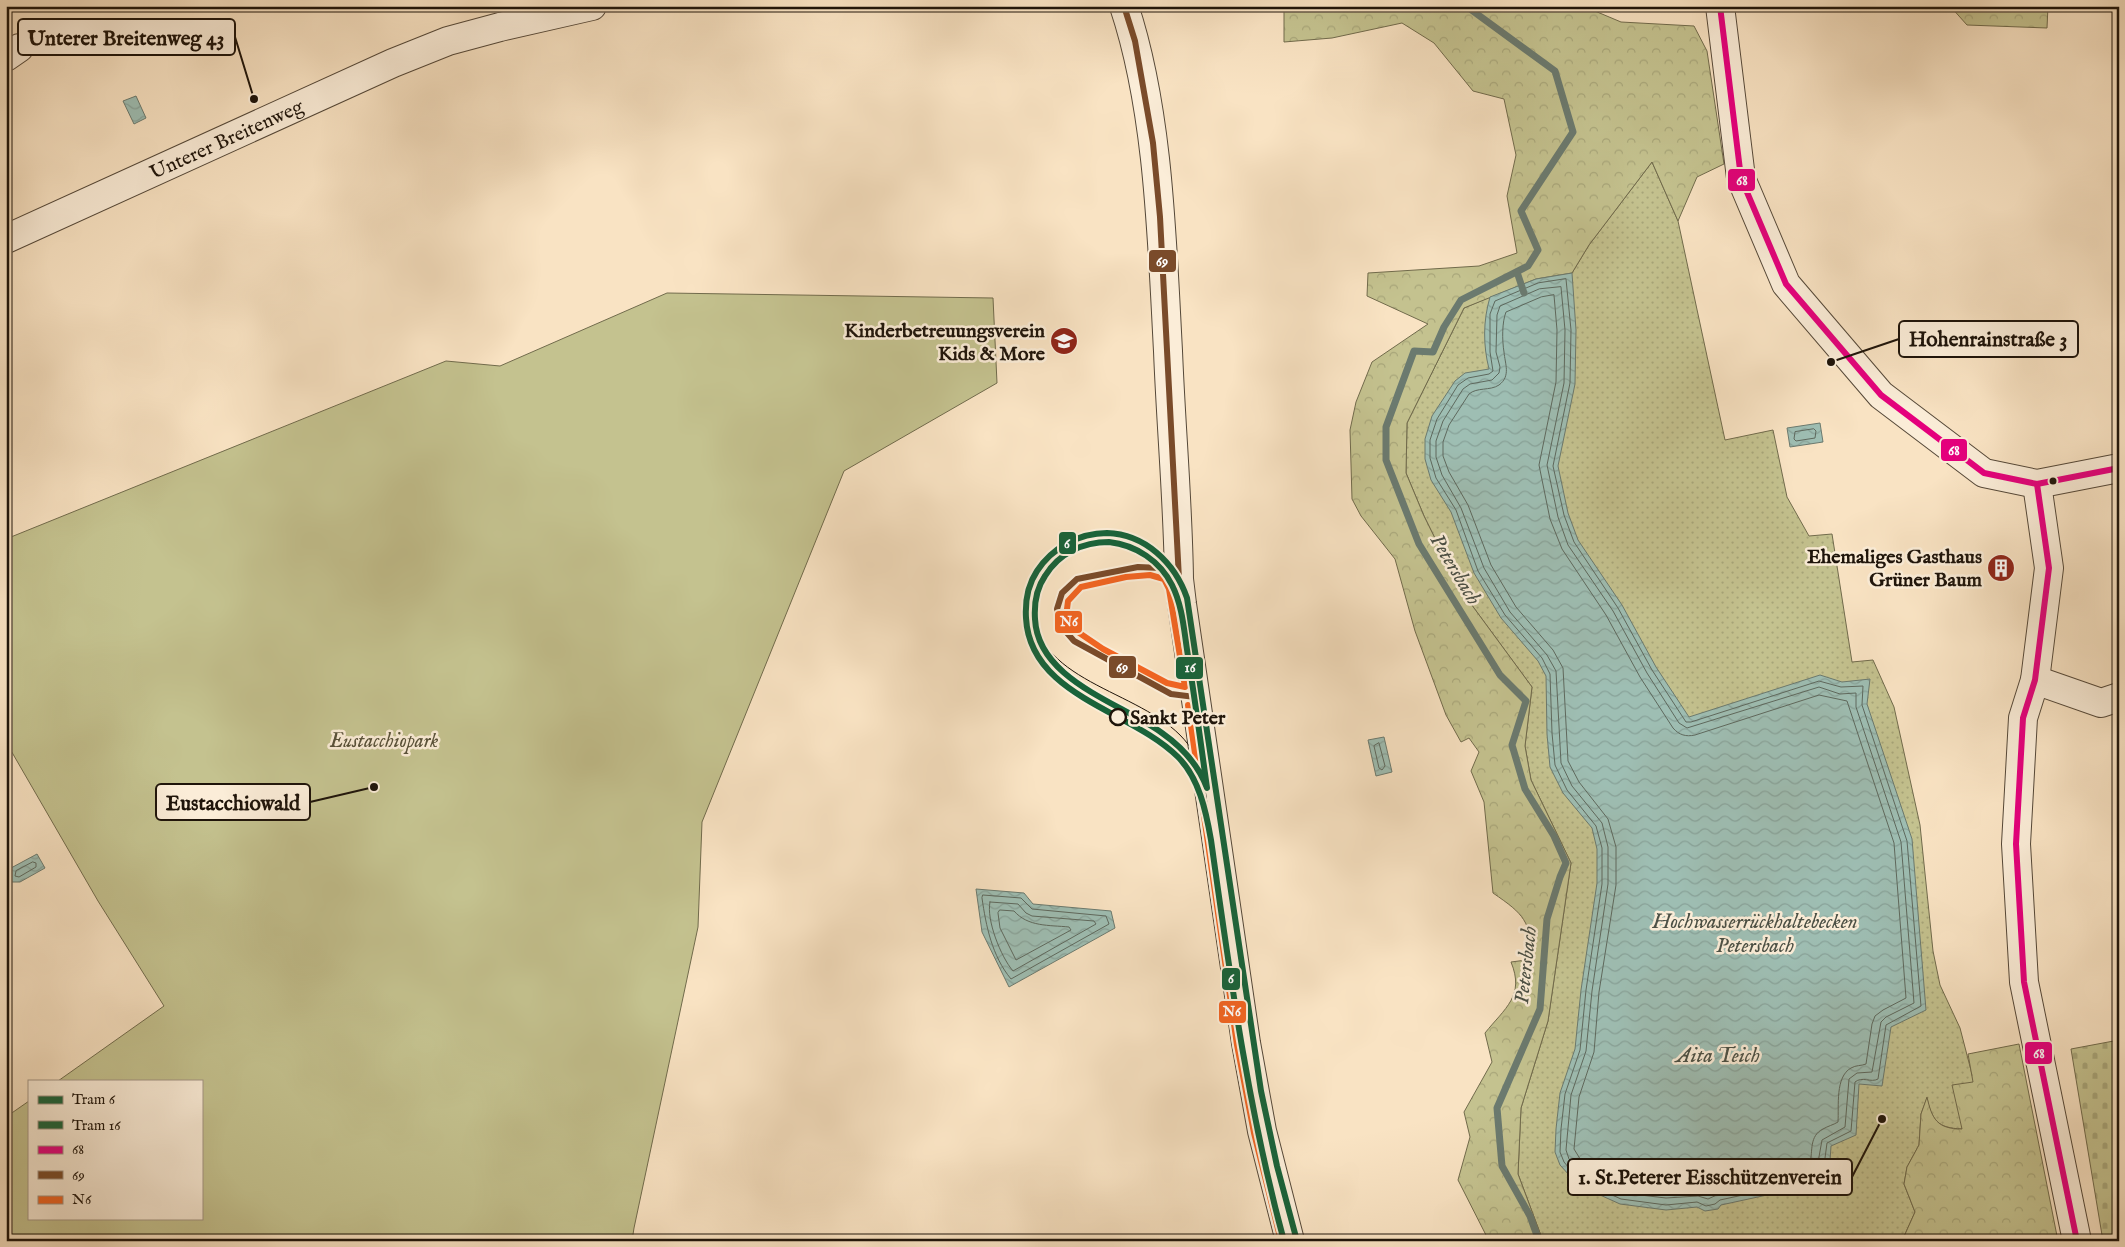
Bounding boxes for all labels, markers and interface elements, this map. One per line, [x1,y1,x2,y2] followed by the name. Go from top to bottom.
[18,19,235,55] callout: Unterer Breitenweg 43
[27,26,224,53] text: Unterer Breitenweg 43
[146,94,309,186] street label: Unterer Breitenweg
[1727,168,1756,192] line badge: 68
[1736,172,1748,190] text: 68
[1148,249,1177,273] line badge: 69
[1156,253,1168,271] text: 69
[844,319,1046,367] place label: Kinderbetreuungsverein Kids & More
[1899,321,2078,357] callout: Hohenrainstraße 3
[1049,326,1079,356] school or university icon: Kinderbetreuungsverein Kids & More
[1909,327,2067,354] text: Hohenrainstraße 3
[1940,438,1968,462] line badge: 68
[1948,442,1960,460] text: 68
[2048,476,2058,486] unlabelled marker
[1423,529,1486,610] water label: Petersbach
[1058,531,1077,555] line badge: 6
[1064,535,1071,553] text: 6
[1807,545,1983,593] place label: Ehemaliges Gasthaus Grüner Baum
[1986,553,2016,583] building icon: Ehemaliges Gasthaus Grüner Baum
[1054,610,1083,634] line badge: N6
[1059,613,1079,631] text: N6
[1108,655,1137,679] line badge: 69
[1175,656,1204,680] line badge: 16
[1116,659,1128,677] text: 69
[1184,659,1197,677] text: 16
[1130,706,1226,731] place label: Sankt Peter
[1109,708,1127,726] marker: Sankt Peter
[329,729,438,754] park label: Eustacchiopark
[156,784,310,820] callout: Eustacchiowald
[166,791,301,818] text: Eustacchiowald
[1651,909,1858,960] water label: Hochwasserrückhaltebecken Petersbach
[1509,925,1544,1005] water label: Petersbach
[1221,967,1241,991] line badge: 6
[1228,970,1235,988] text: 6
[1218,1000,1247,1024] line badge: N6
[1222,1003,1242,1021] text: N6
[2024,1041,2053,1065] line badge: 68
[1674,1043,1760,1070] water label: Aita Teich
[2033,1045,2045,1063] text: 68
[28,1080,202,1220] legend
[72,1090,116,1109] text: Tram 6
[72,1116,121,1135] text: Tram 16
[72,1140,84,1159] text: 68
[1568,1159,1852,1195] callout: 1. St.Peterer Eisschützenverein
[1578,1165,1842,1192] text: 1. St.Peterer Eisschützenverein
[72,1166,85,1185] text: 69
[72,1190,92,1209] text: N6

